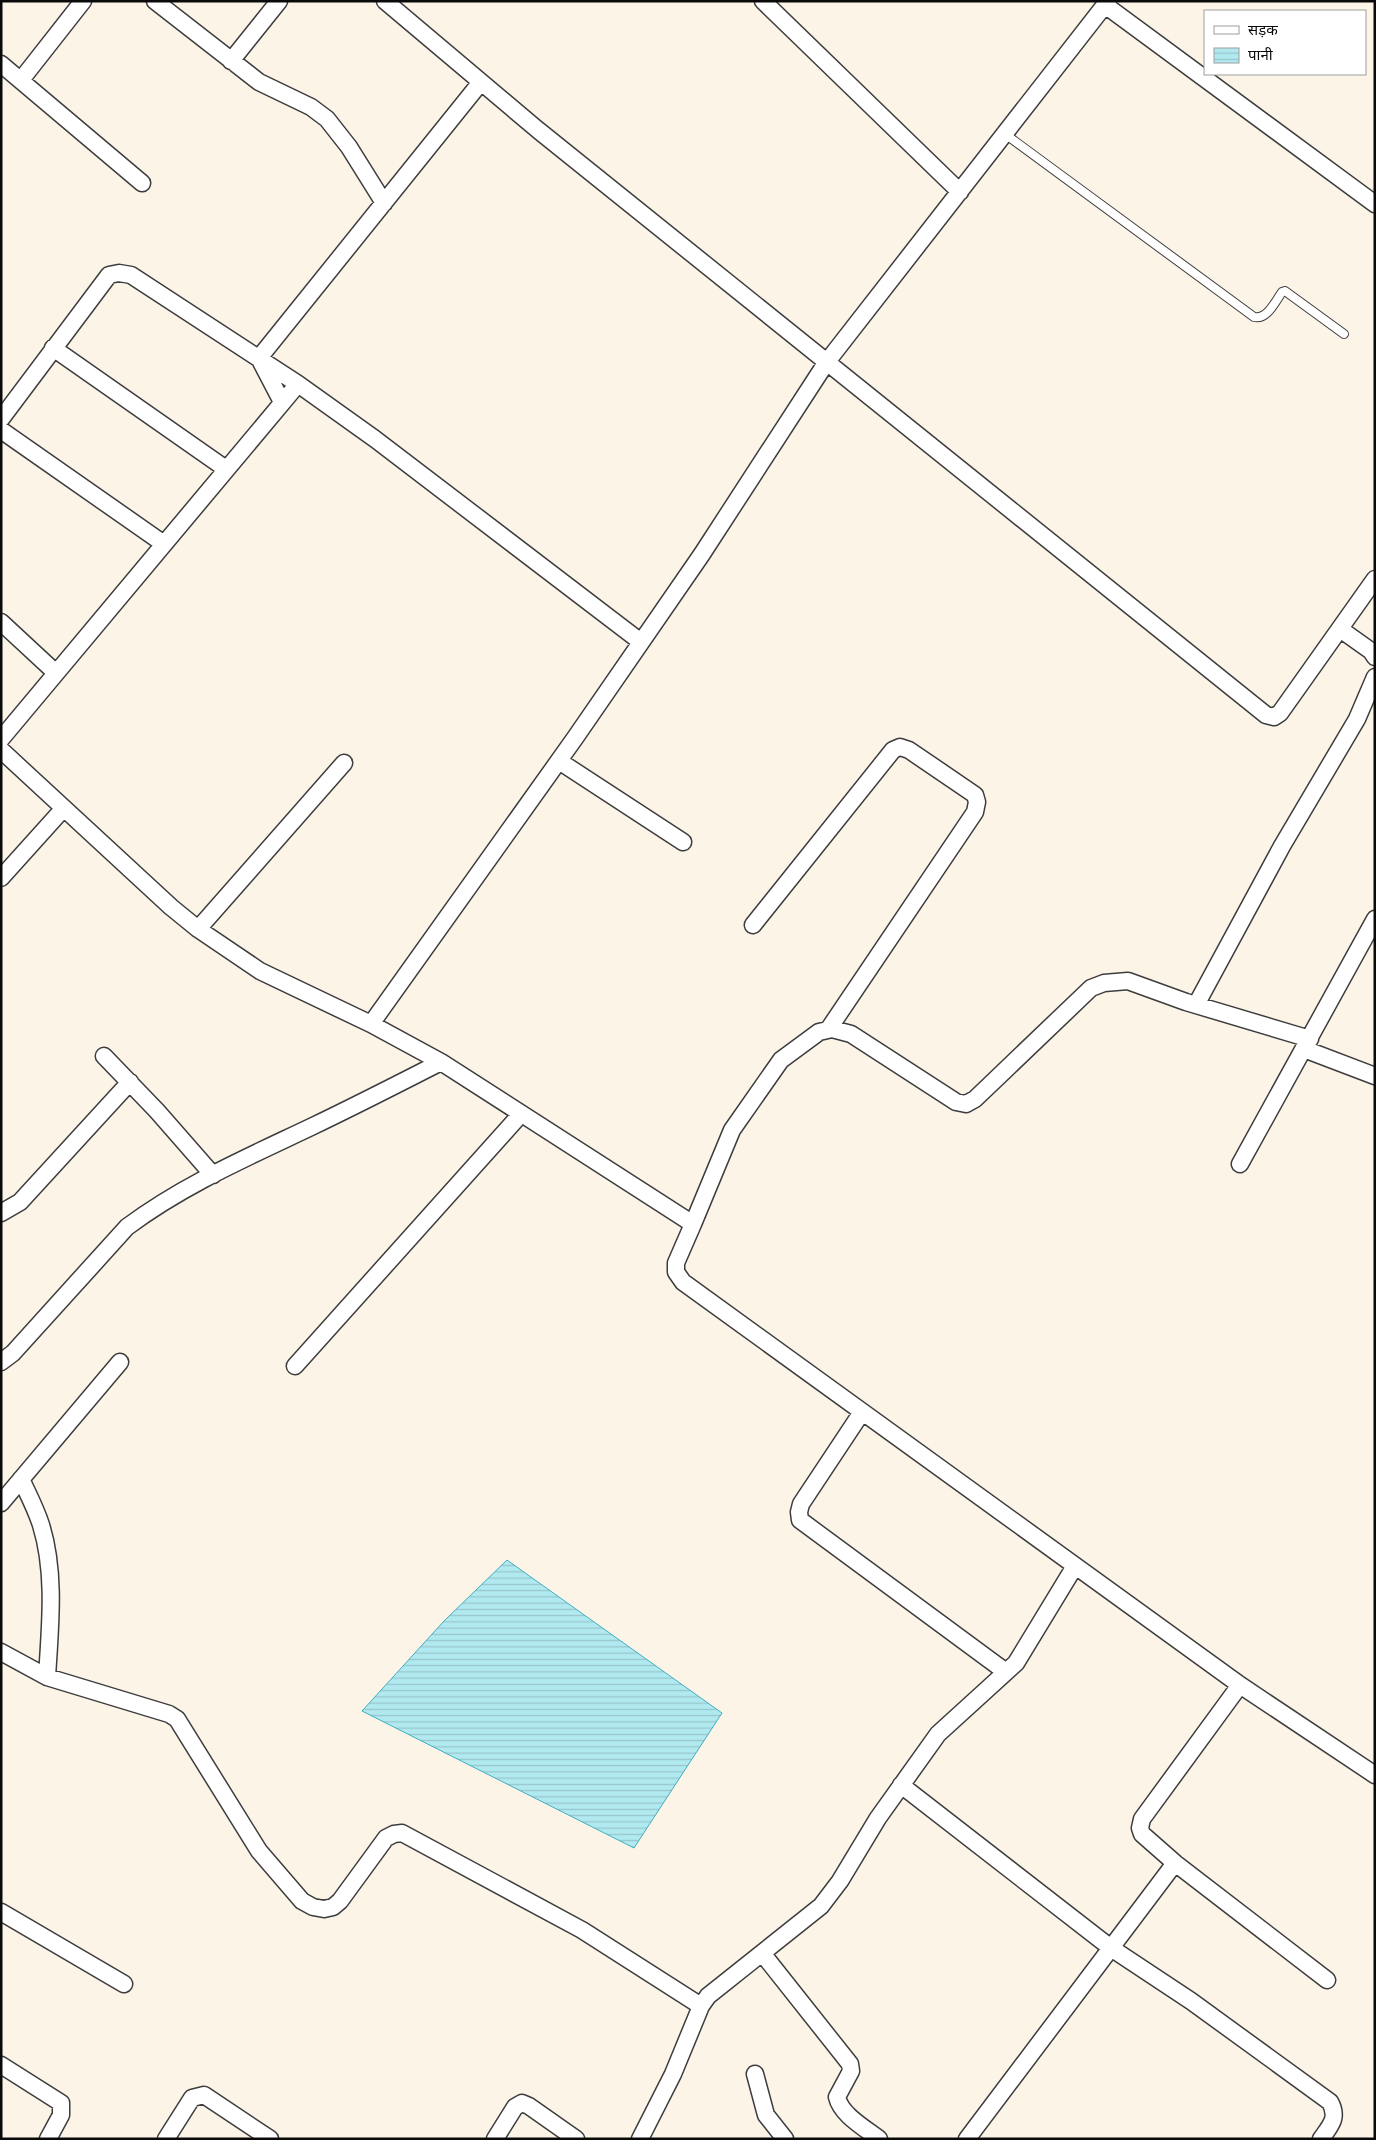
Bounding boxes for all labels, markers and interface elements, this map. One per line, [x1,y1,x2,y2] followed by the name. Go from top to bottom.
[1204,10,1366,75] legend
[1248,22,1278,41] text: सड़क
[1248,47,1274,66] text: पानी

